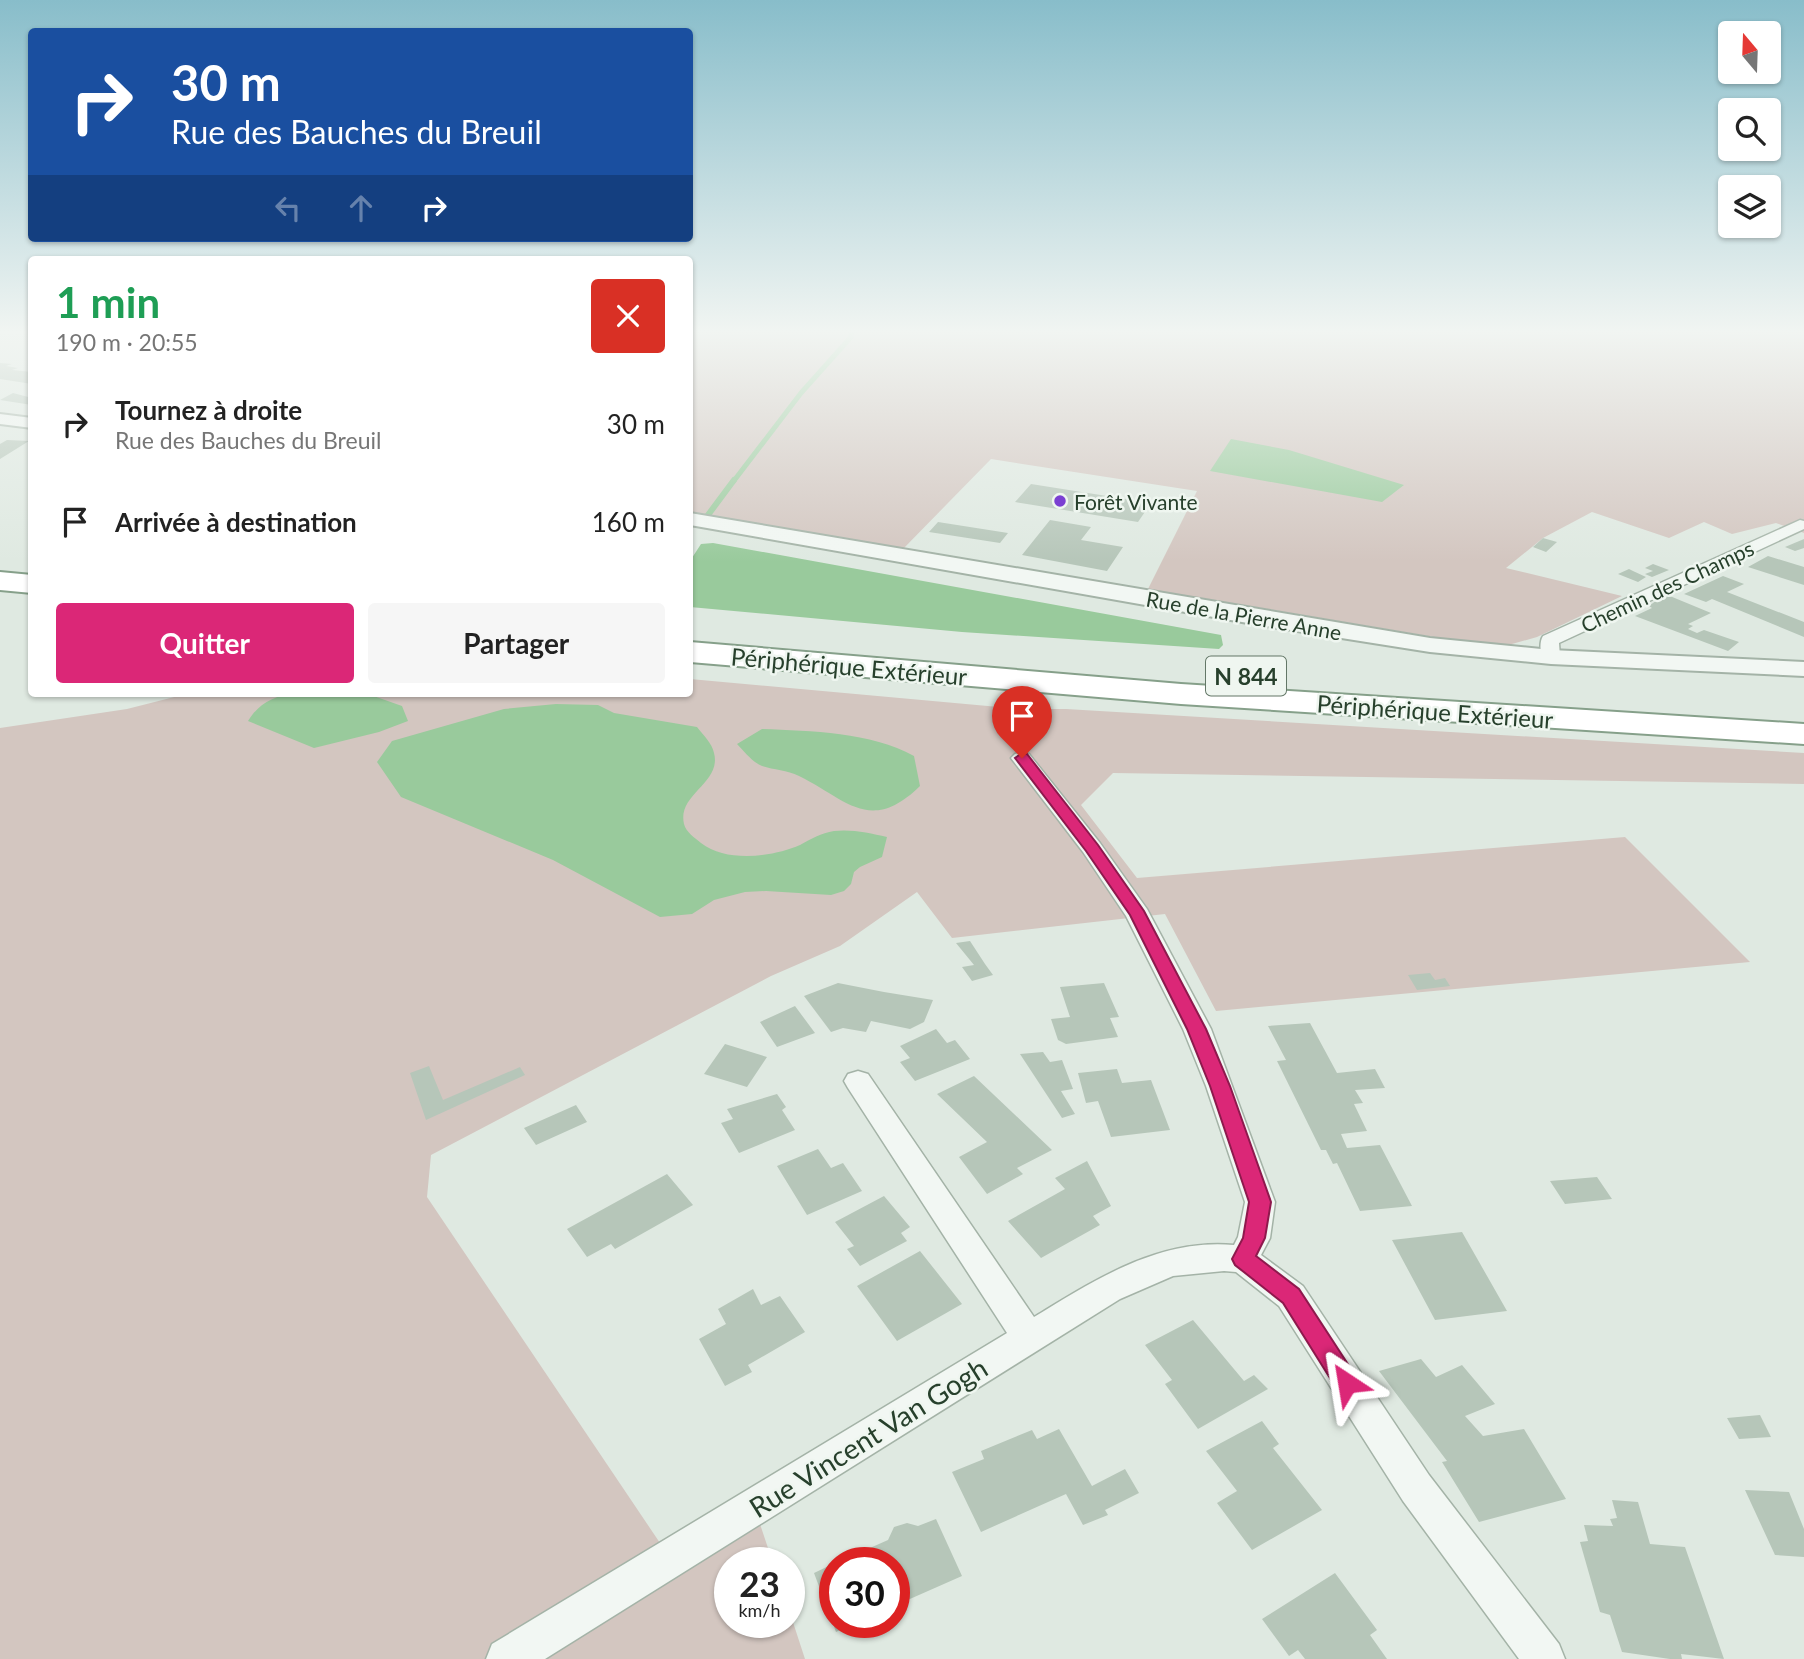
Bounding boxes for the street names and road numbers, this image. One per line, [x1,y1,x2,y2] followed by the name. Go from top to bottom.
[1577,535,1757,637] street label: Chemin des Champs
[1144,586,1344,644] street label: Rue de la Pierre Anne
[730,641,969,691] street label: Périphérique Extérieur
[1206,656,1286,696] road number: N 844
[1316,688,1554,734] street label: Périphérique Extérieur
[743,1350,993,1524] street label: Rue Vincent Van Gogh

